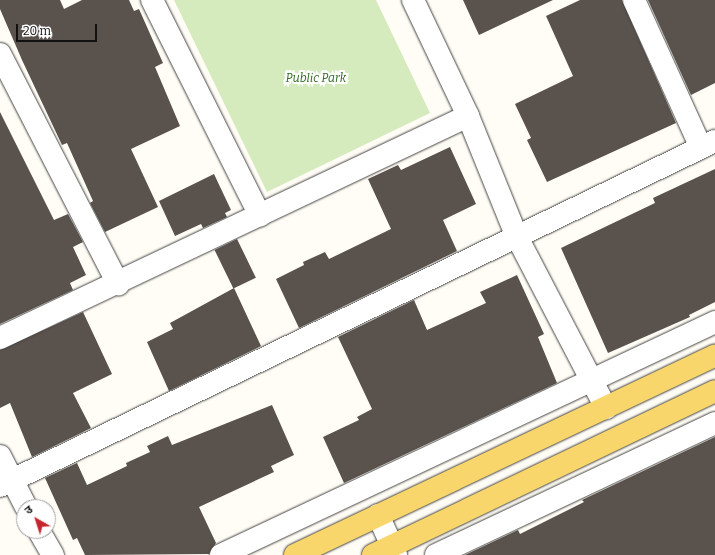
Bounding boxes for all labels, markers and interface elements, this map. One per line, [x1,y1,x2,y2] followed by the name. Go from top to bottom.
[18,16,99,42] scale bar
[23,24,51,38] text: 20 m
[286,72,346,86] park label: Public Park
[16,499,56,539] north arrow
[22,503,35,517] text: उ

